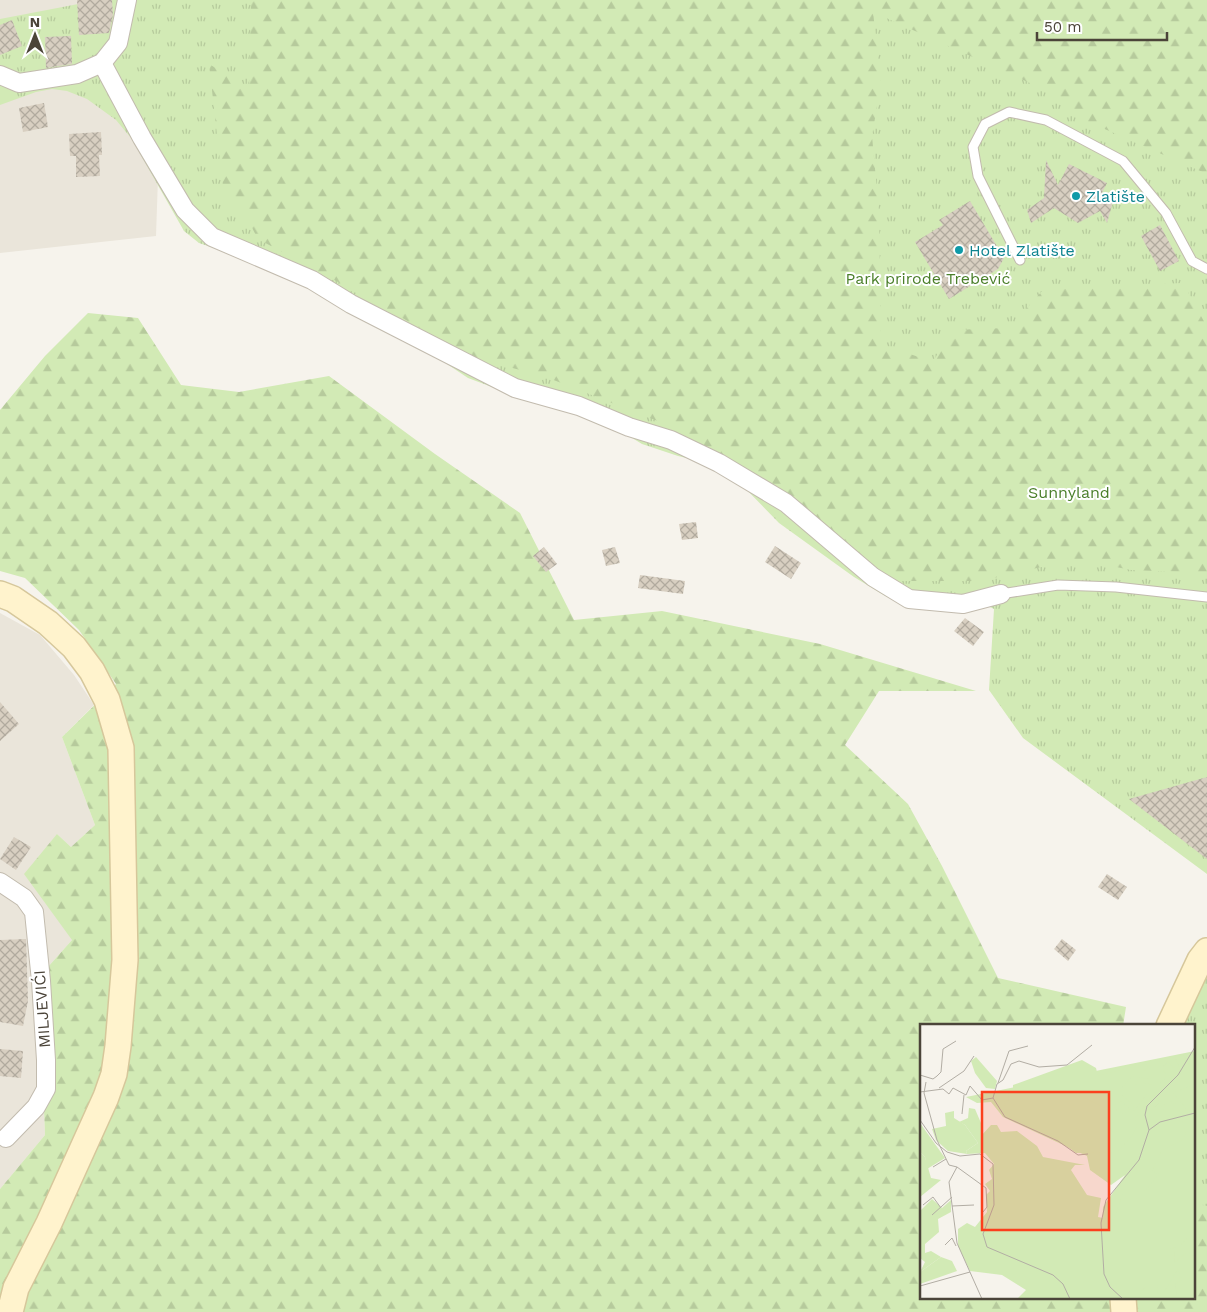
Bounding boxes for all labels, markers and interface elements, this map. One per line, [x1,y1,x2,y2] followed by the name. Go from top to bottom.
[10,10,60,60] north arrow
[1037,10,1167,42] scale bar
[30,14,40,30] text: N
[1044,18,1081,36] text: 50 m
[1086,187,1145,206] place label: Zlatište
[1070,190,1082,202] marker: Zlatište
[969,241,1075,260] place label: Hotel Zlatište
[953,244,965,256] marker: Hotel Zlatište
[845,269,1011,288] park label: Park prirode Trebević
[1028,483,1110,502] park label: Sunnyland
[30,969,54,1049] street label: MILJEVIĆI
[920,1024,1194,1300] inset map

